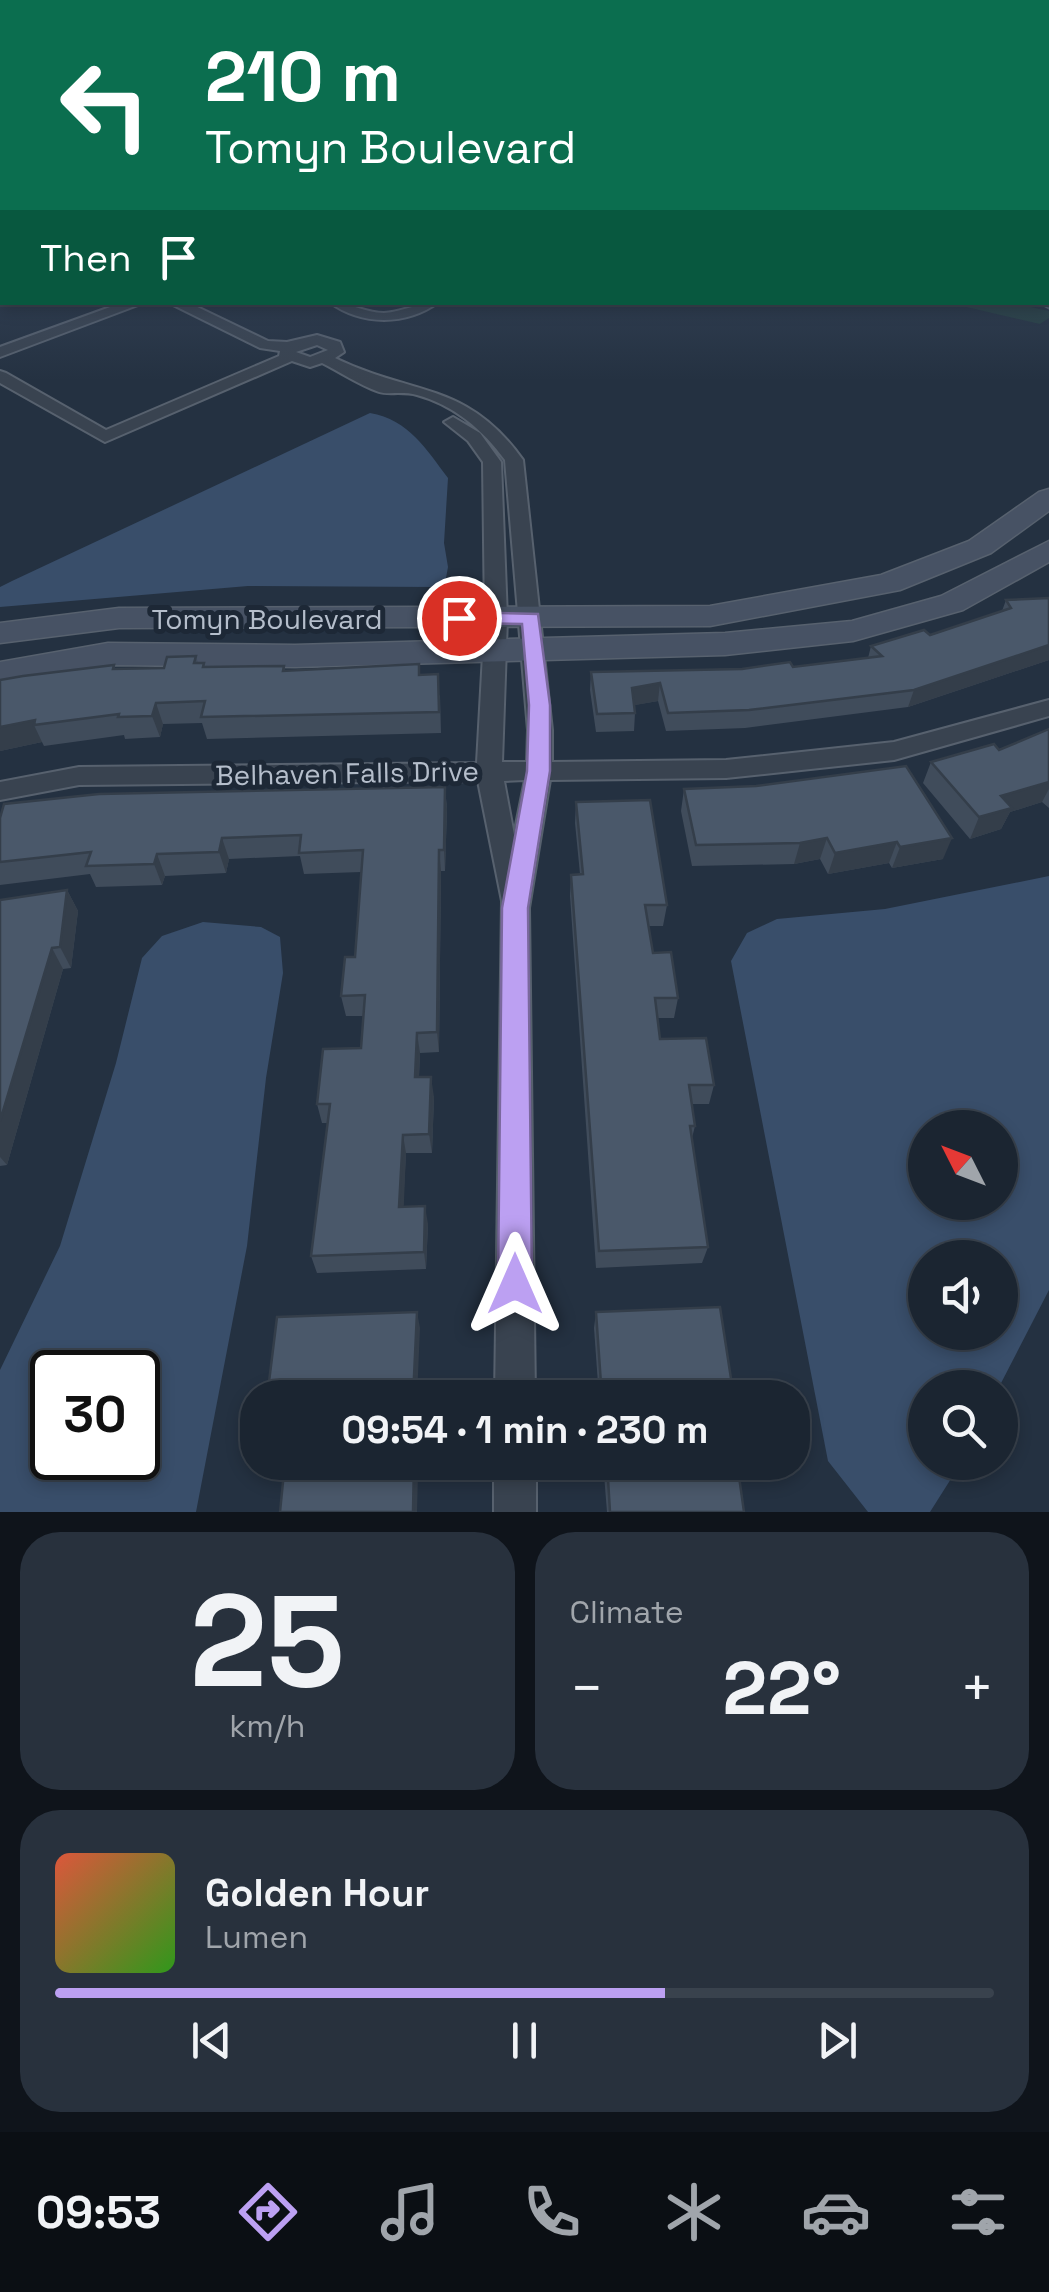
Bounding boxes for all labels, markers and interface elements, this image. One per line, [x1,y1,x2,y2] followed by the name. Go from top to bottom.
[205,32,401,121] text: 210 m
[40,40,170,170] icon: left
[205,119,576,176] text: Tomyn Boulevard
[151,230,206,285] icon: arrive
[40,234,131,282] text: Then
[417,576,502,661] pin
[432,591,487,646] icon: arrive
[152,601,382,637] street label: Tomyn Boulevard
[215,753,479,793] street label: Belhaven Falls Drive
[908,1110,1018,1220] north arrow
[908,1110,1018,1480] map controls
[463,1232,567,1336] position arrow
[908,1240,1018,1350] button: sound
[30,1350,160,1480] speed limit sign: 30
[908,1370,1018,1480] button: search
[342,1406,708,1454] text: 09:54 · 1 min · 230 m
[190,1558,345,1724] text: 25
[570,1592,684,1632] text: Climate
[722,1640,841,1736] text: 22°
[570,1653,604,1723] text: −
[960,1653,994,1723] text: +
[229,1706,305,1746] text: km/h
[205,1869,429,1917] text: Golden Hour
[205,1917,308,1957] text: Lumen
[184,2013,239,2068] icon: previous
[497,2013,552,2068] icon: pause
[810,2013,865,2068] icon: next
[233,2177,303,2247] icon: directions
[375,2177,445,2247] icon: music
[517,2177,587,2247] icon: phone
[659,2177,729,2247] icon: climate
[801,2177,871,2247] icon: car
[943,2177,1013,2247] icon: filters
[36,2184,161,2241] text: 09:53

